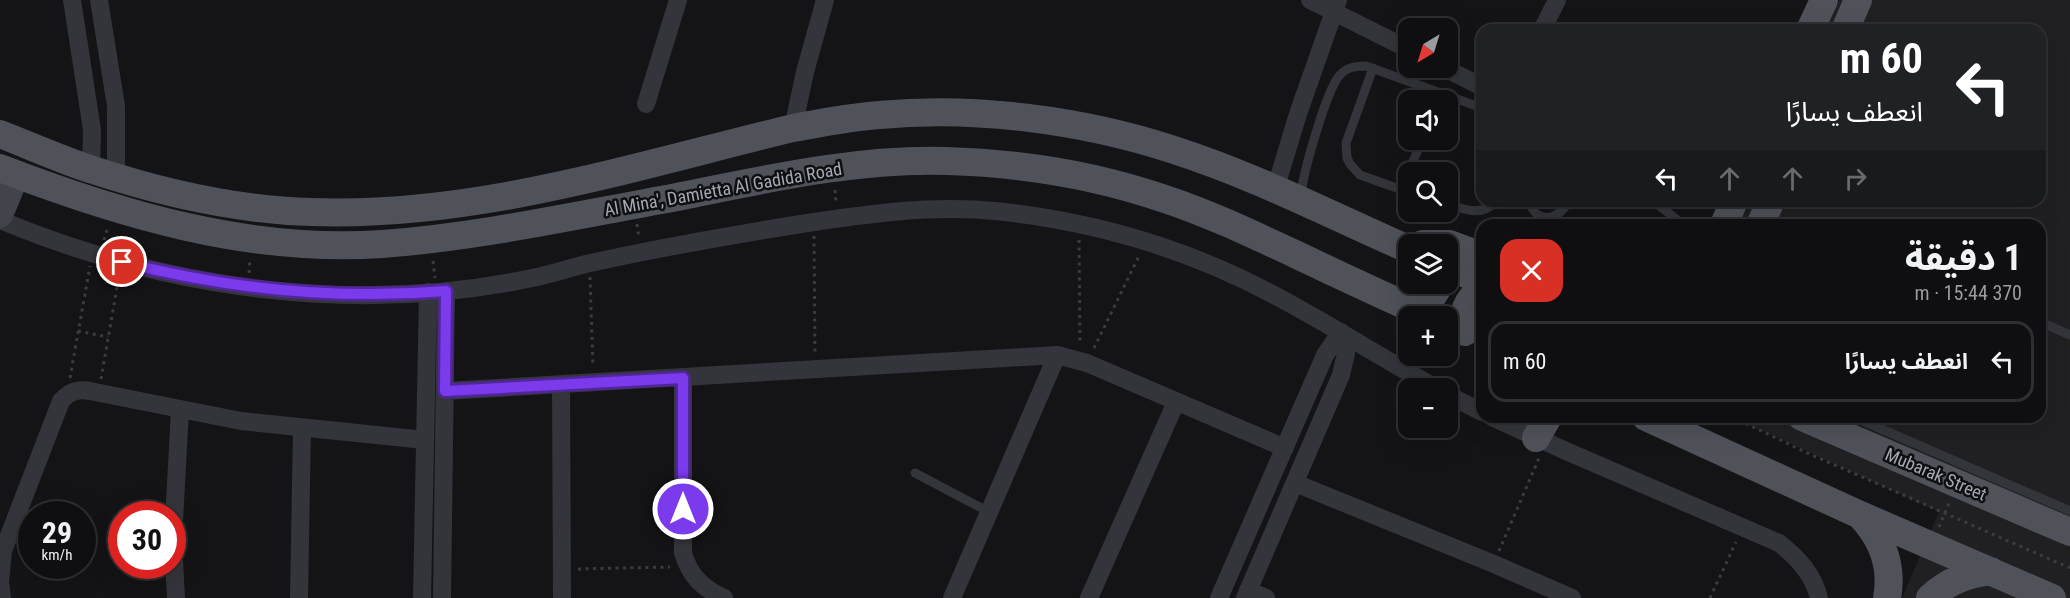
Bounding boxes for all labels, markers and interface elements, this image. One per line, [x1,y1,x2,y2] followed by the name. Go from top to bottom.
[1398,18,1458,78] north arrow
[1398,18,1458,438] map controls
[1840,34,1923,83] text: 60 m
[1944,48,2022,126] icon: left
[1398,90,1458,150] button: sound
[1786,96,1923,128] text: انعطف يسارًا
[602,158,844,220] street label: Al Mina', Damietta Al Gadida Road
[1398,162,1458,222] button: search
[1650,162,1683,195] icon: left
[1713,162,1746,195] icon: ahead
[1776,162,1809,195] icon: ahead
[1839,162,1872,195] icon: right
[1398,234,1458,294] button: layers
[96,236,147,287] pin
[1905,237,2022,279] text: 1 دقيقة
[1500,239,1563,302] button: close
[105,245,138,278] icon: arrive
[1915,281,2022,305] text: 370 m · 15:44
[1398,306,1458,366] button: +
[1986,345,2019,378] icon: left
[1503,349,1546,374] text: 60 m
[1845,349,1968,374] text: انعطف يسارًا
[1398,378,1458,438] button: −
[1882,443,1990,505] street label: Mubarak Street
[651,477,715,541] position arrow
[108,501,186,579] speed limit sign: 30
[42,515,72,550] text: 29
[42,546,72,564] text: km/h

